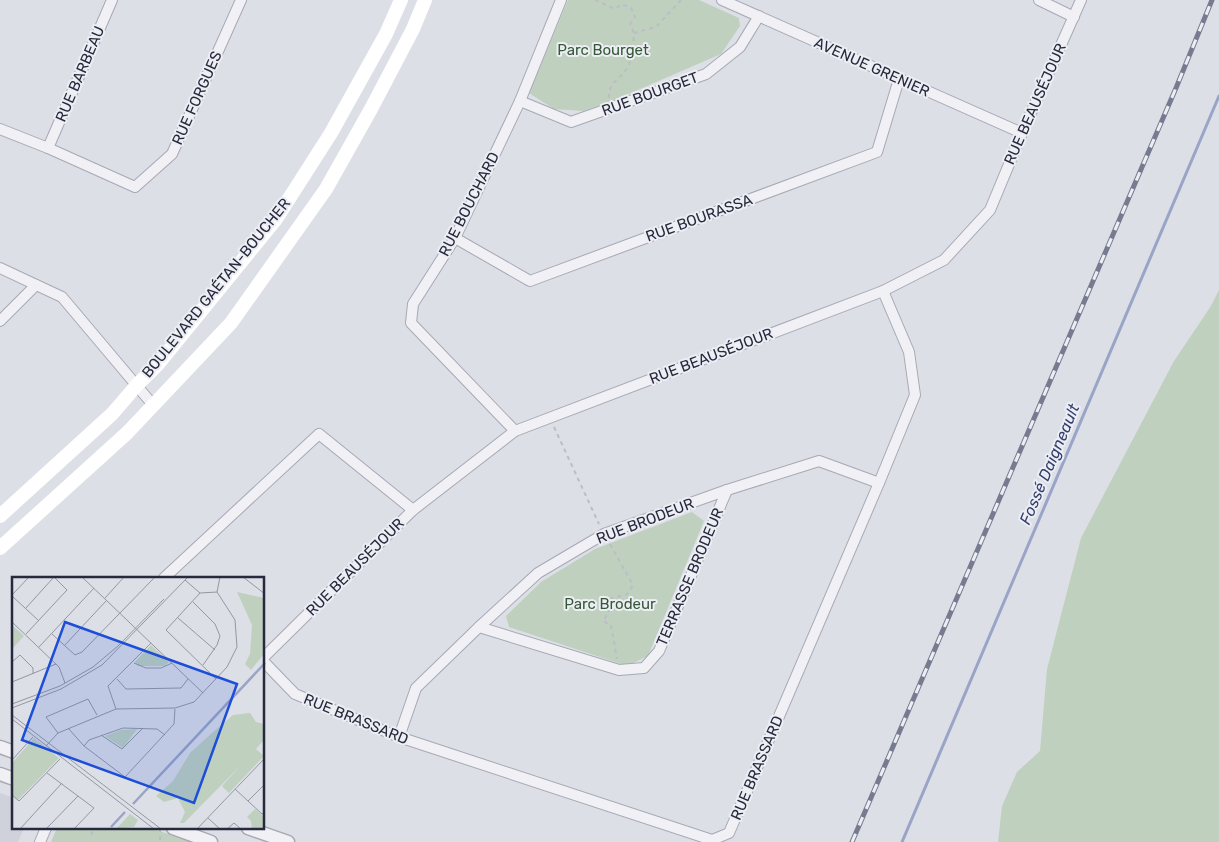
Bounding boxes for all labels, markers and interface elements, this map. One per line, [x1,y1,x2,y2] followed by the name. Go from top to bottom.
[52,23,108,125] street label: RUE BARBEAU
[811,33,933,101] street label: AVENUE GRENIER
[1000,40,1070,168] street label: RUE BEAUSÉJOUR
[557,41,649,59] park label: Parc Bourget
[168,48,226,148] street label: RUE FORGUES
[599,68,701,120] street label: RUE BOURGET
[435,149,503,259] street label: RUE BOUCHARD
[643,190,755,246] street label: RUE BOURASSA
[138,195,294,381] street label: BOULEVARD GAÉTAN-BOUCHER
[647,324,776,388] street label: RUE BEAUSÉJOUR
[1015,400,1084,527] water label: Fossé Daigneault
[594,494,696,548] street label: RUE BRODEUR
[653,505,727,649] street label: TERRASSE BRODEUR
[302,514,408,620] street label: RUE BEAUSÉJOUR
[12,577,265,830] inset map
[564,595,656,613] park label: Parc Brodeur
[301,690,411,748] street label: RUE BRASSARD
[727,713,787,823] street label: RUE BRASSARD

